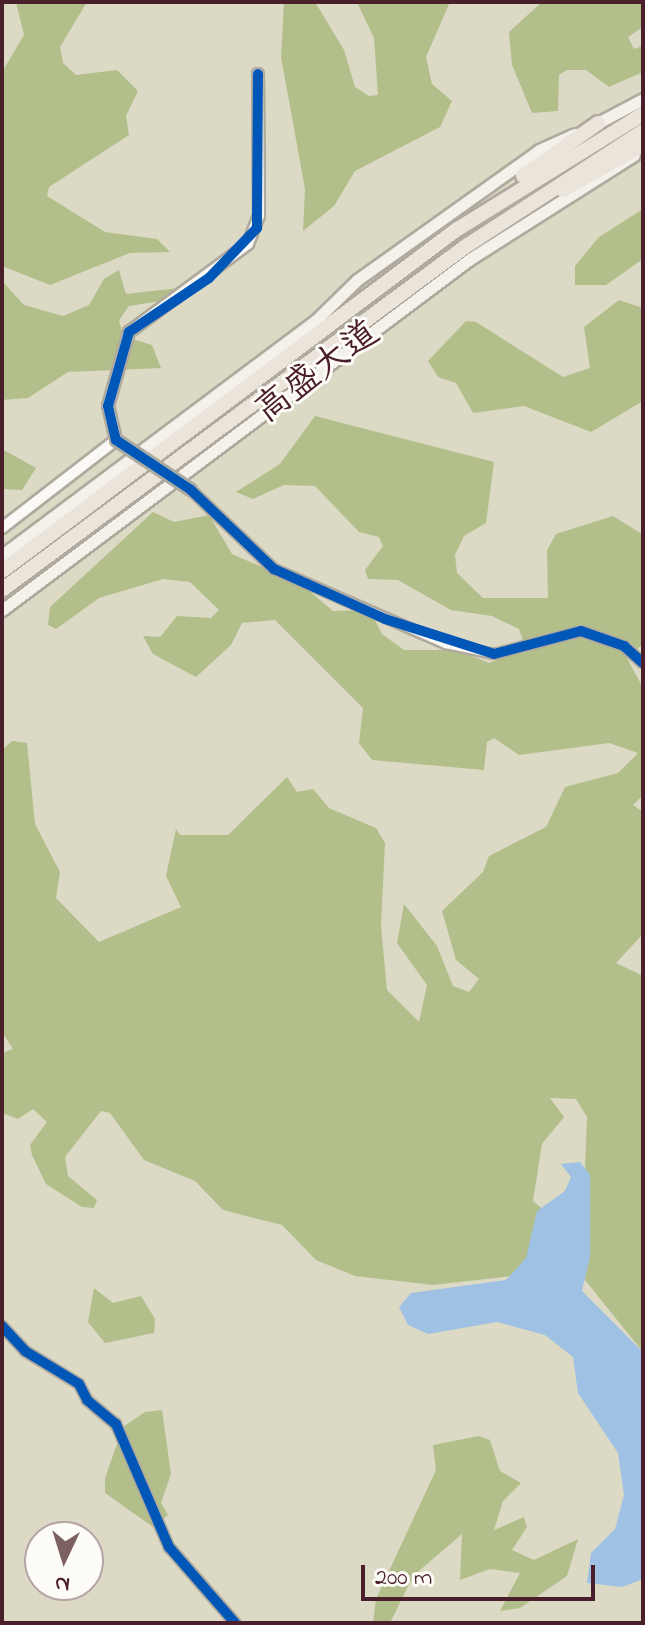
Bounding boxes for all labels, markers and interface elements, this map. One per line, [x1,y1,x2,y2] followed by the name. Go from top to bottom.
[247,312,389,434] street label: 高盛大道
[24,1521,104,1601] north arrow
[365,1549,599,1599] scale bar
[375,1561,432,1596] text: 200 m
[54,1566,71,1599] text: N

